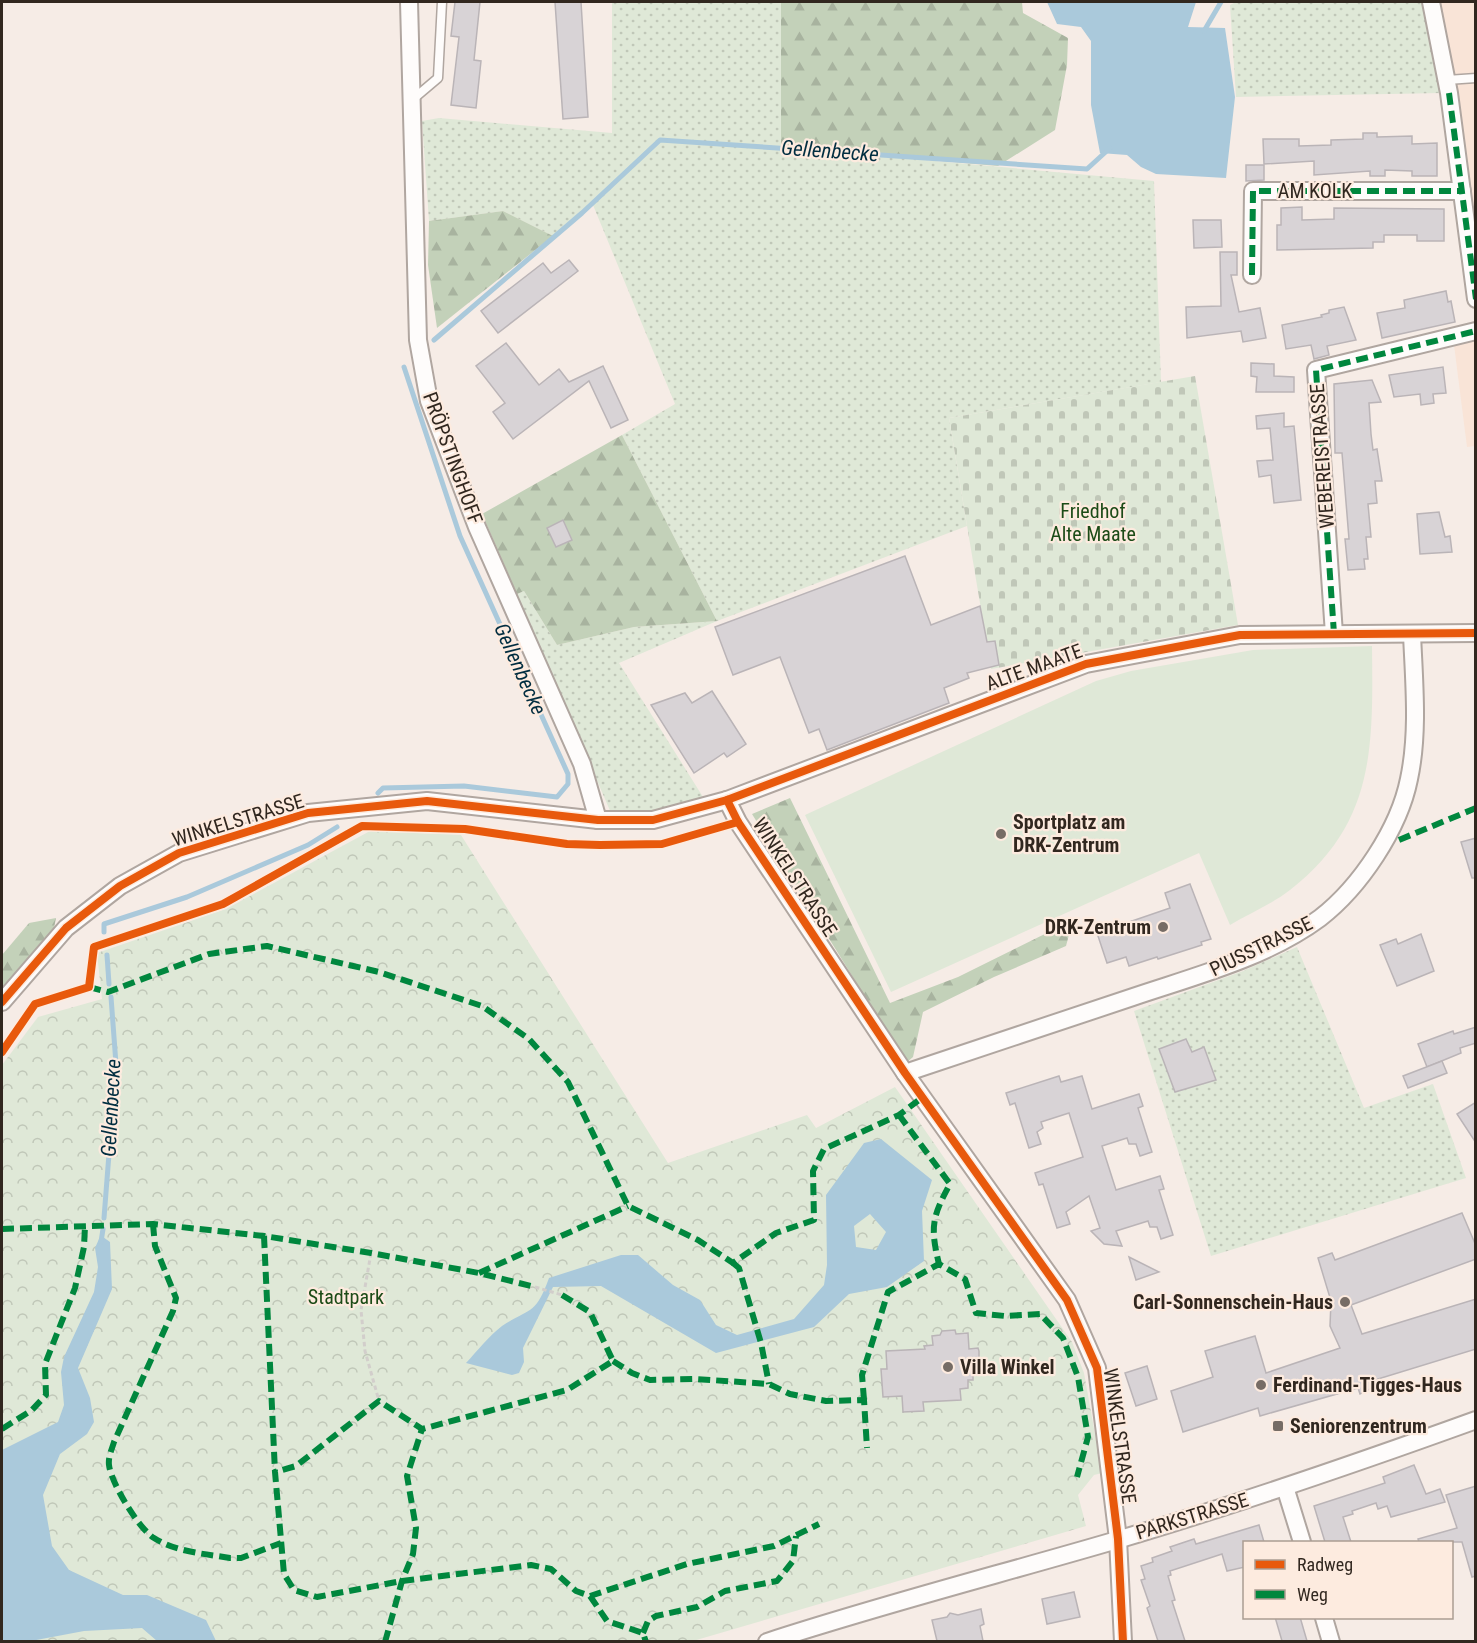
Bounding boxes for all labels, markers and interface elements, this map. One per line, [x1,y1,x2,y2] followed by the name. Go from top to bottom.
[780,136,880,166] water label: Gellenbecke
[1278,179,1352,203] street label: AM KOLK
[1305,383,1339,529] street label: WEBEREISTRASSE
[418,389,488,527] street label: PRÖPSTINGHOFF
[1050,499,1136,546] park label: Friedhof Alte Maate
[489,619,551,719] water label: Gellenbecke
[983,638,1085,696] street label: ALTE MAATE
[169,789,307,851] street label: WINKELSTRASSE
[1013,810,1125,857] place label: Sportplatz am DRK-Zentrum
[748,813,842,941] street label: WINKELSTRASSE
[994,827,1008,841] marker: Sportplatz am DRK-Zentrum
[1206,911,1316,981] street label: PIUSSTRASSE
[1045,915,1151,939] place label: DRK-Zentrum
[1156,920,1170,934] marker: DRK-Zentrum
[96,1059,126,1157] water label: Gellenbecke
[308,1285,384,1309] park label: Stadtpark
[1133,1290,1333,1314] place label: Carl-Sonnenschein-Haus
[1338,1295,1352,1309] marker: Carl-Sonnenschein-Haus
[960,1355,1055,1379] place label: Villa Winkel
[941,1360,955,1374] marker: Villa Winkel
[1099,1367,1141,1505] street label: WINKELSTRASSE
[1273,1373,1462,1397] place label: Ferdinand-Tigges-Haus
[1254,1378,1268,1392] marker: Ferdinand-Tigges-Haus
[1290,1414,1427,1438] place label: Seniorenzentrum
[1271,1419,1285,1433] marker: Seniorenzentrum
[1133,1487,1251,1544] street label: PARKSTRASSE
[1243,1541,1453,1619] legend
[1297,1554,1353,1575] text: Radweg
[1297,1584,1328,1605] text: Weg

